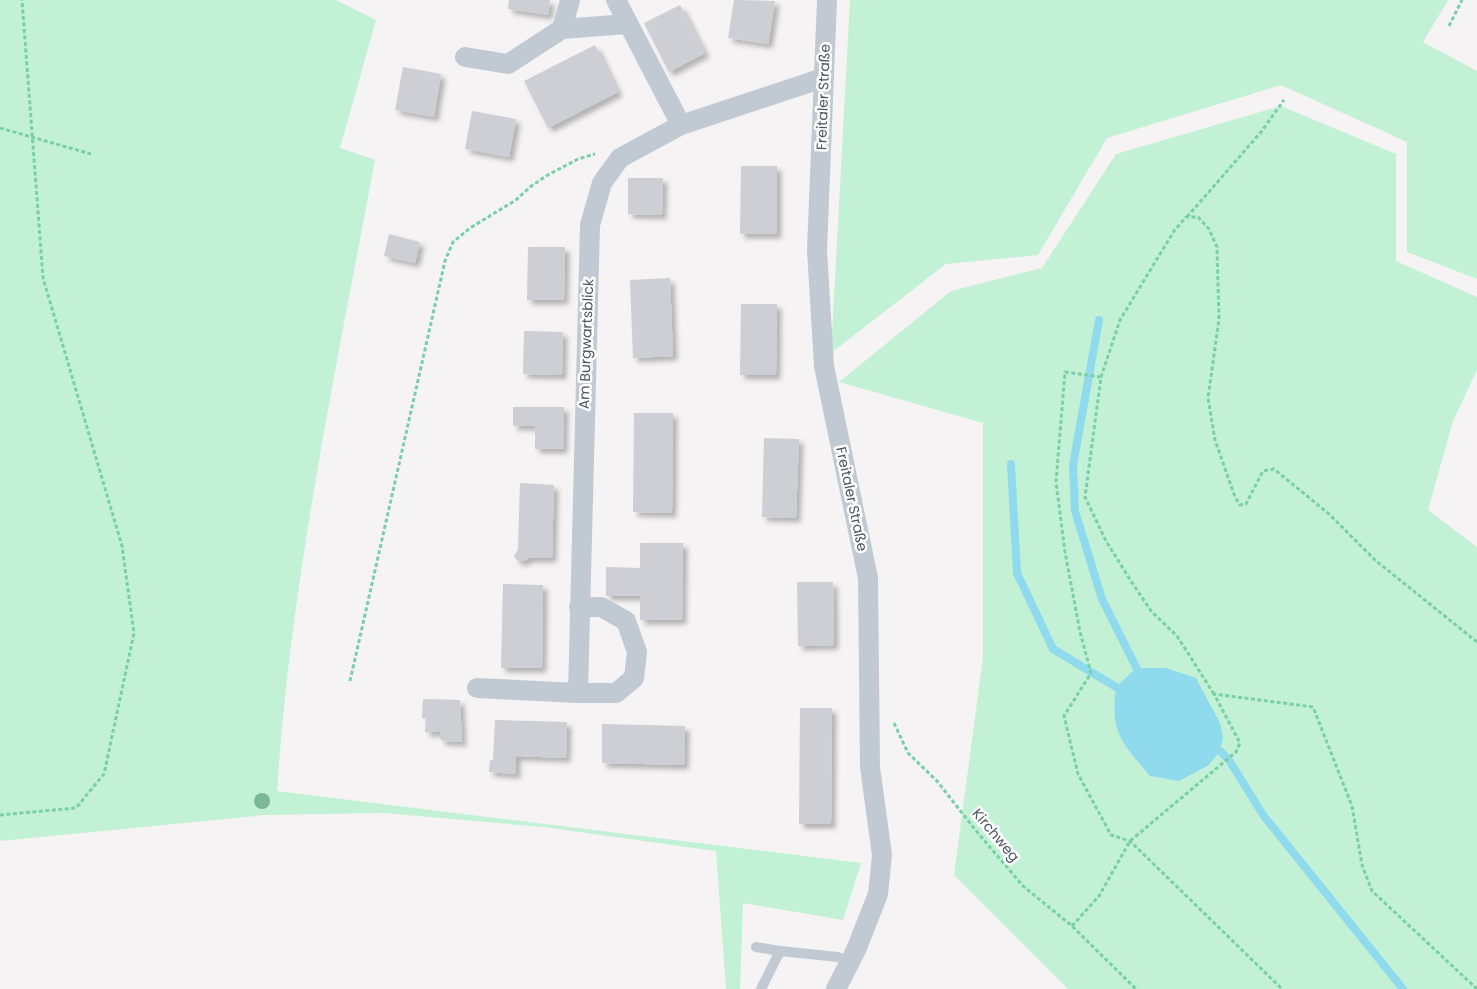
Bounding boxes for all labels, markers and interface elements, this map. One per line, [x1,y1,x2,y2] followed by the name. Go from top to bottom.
[811,43,835,150] street label: Freitaler Straße
[574,278,598,410] street label: Am Burgwartsblick
[831,445,873,553] street label: Freitaler Straße
[968,804,1024,866] street label: Kirchweg

